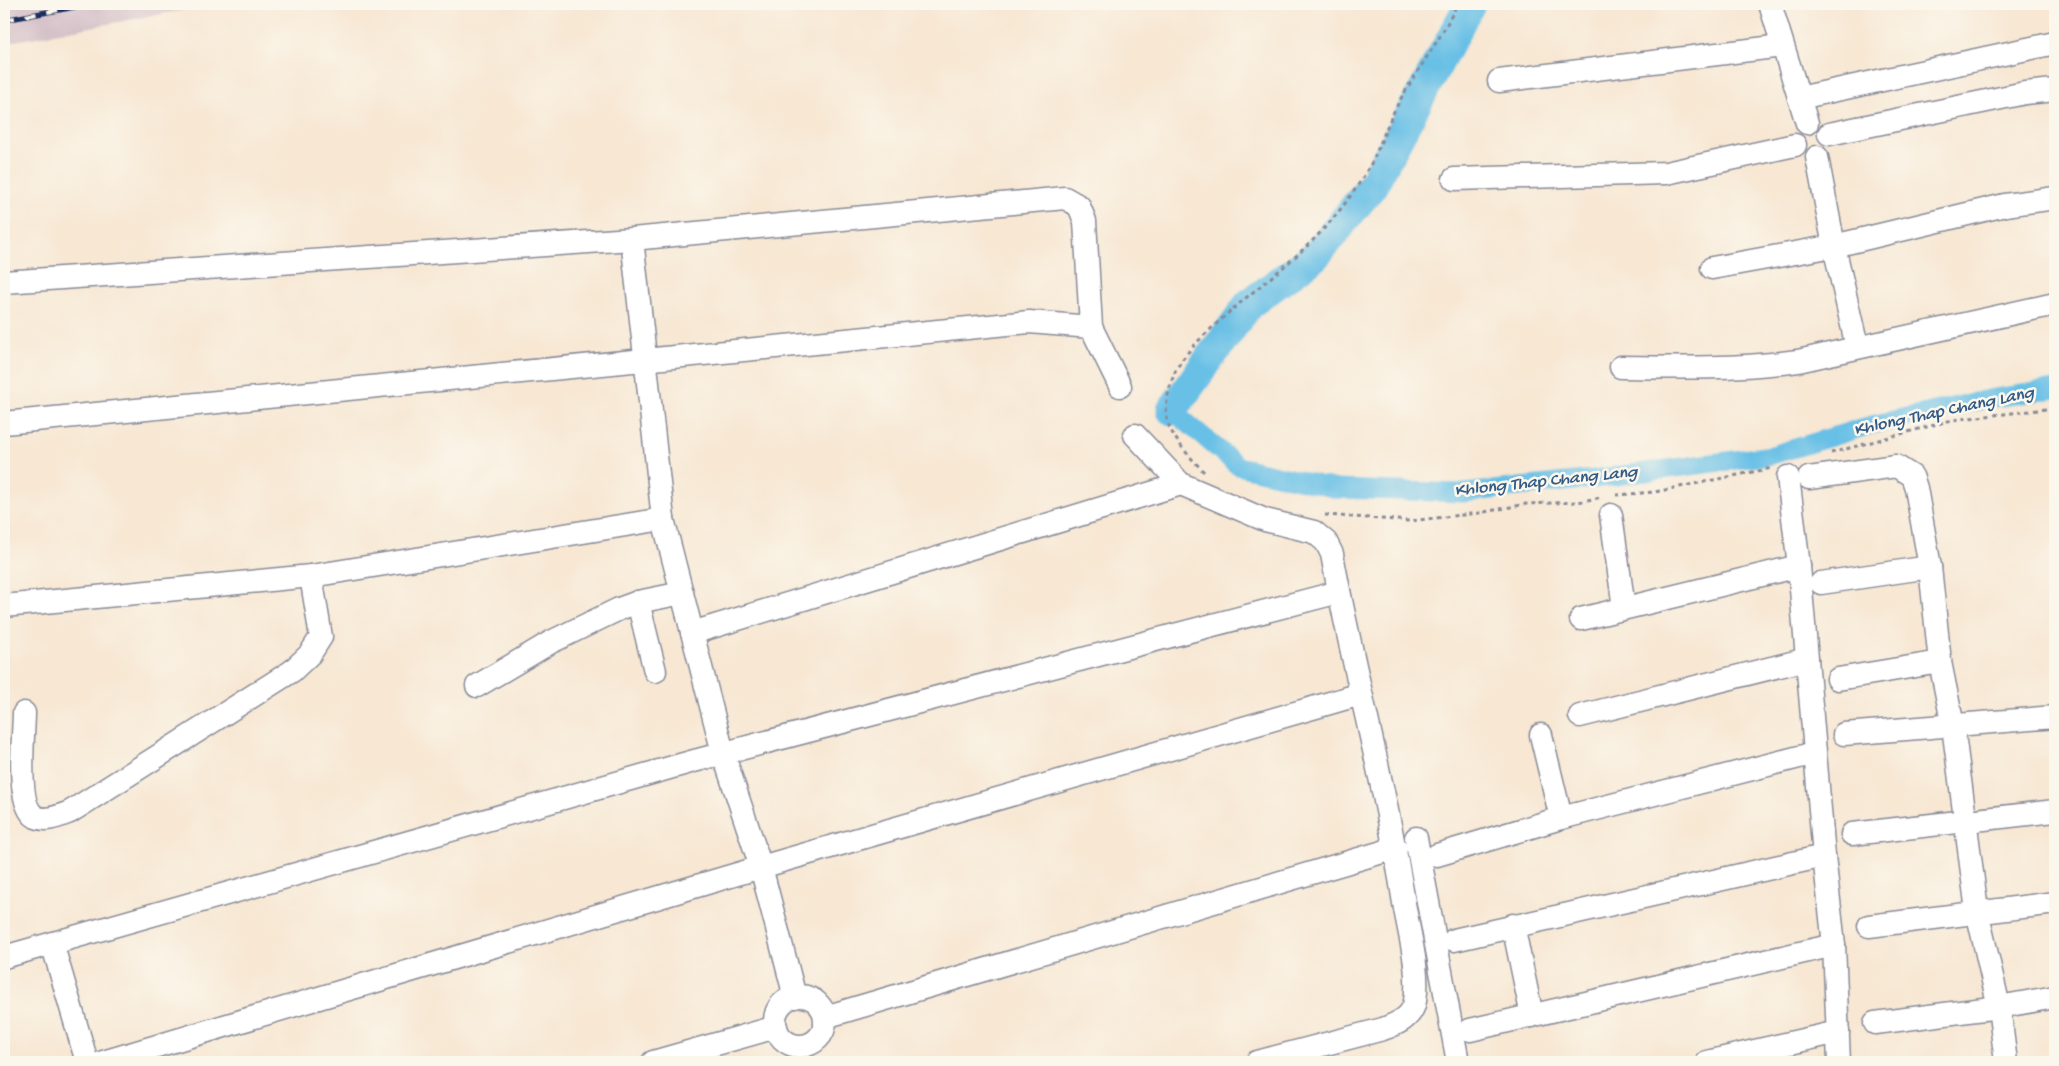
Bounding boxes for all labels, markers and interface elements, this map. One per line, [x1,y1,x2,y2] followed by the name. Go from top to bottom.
[1852,382,2038,441] water label: Khlong Thap Chang Lang
[1454,462,1640,502] water label: Khlong Thap Chang Lang

